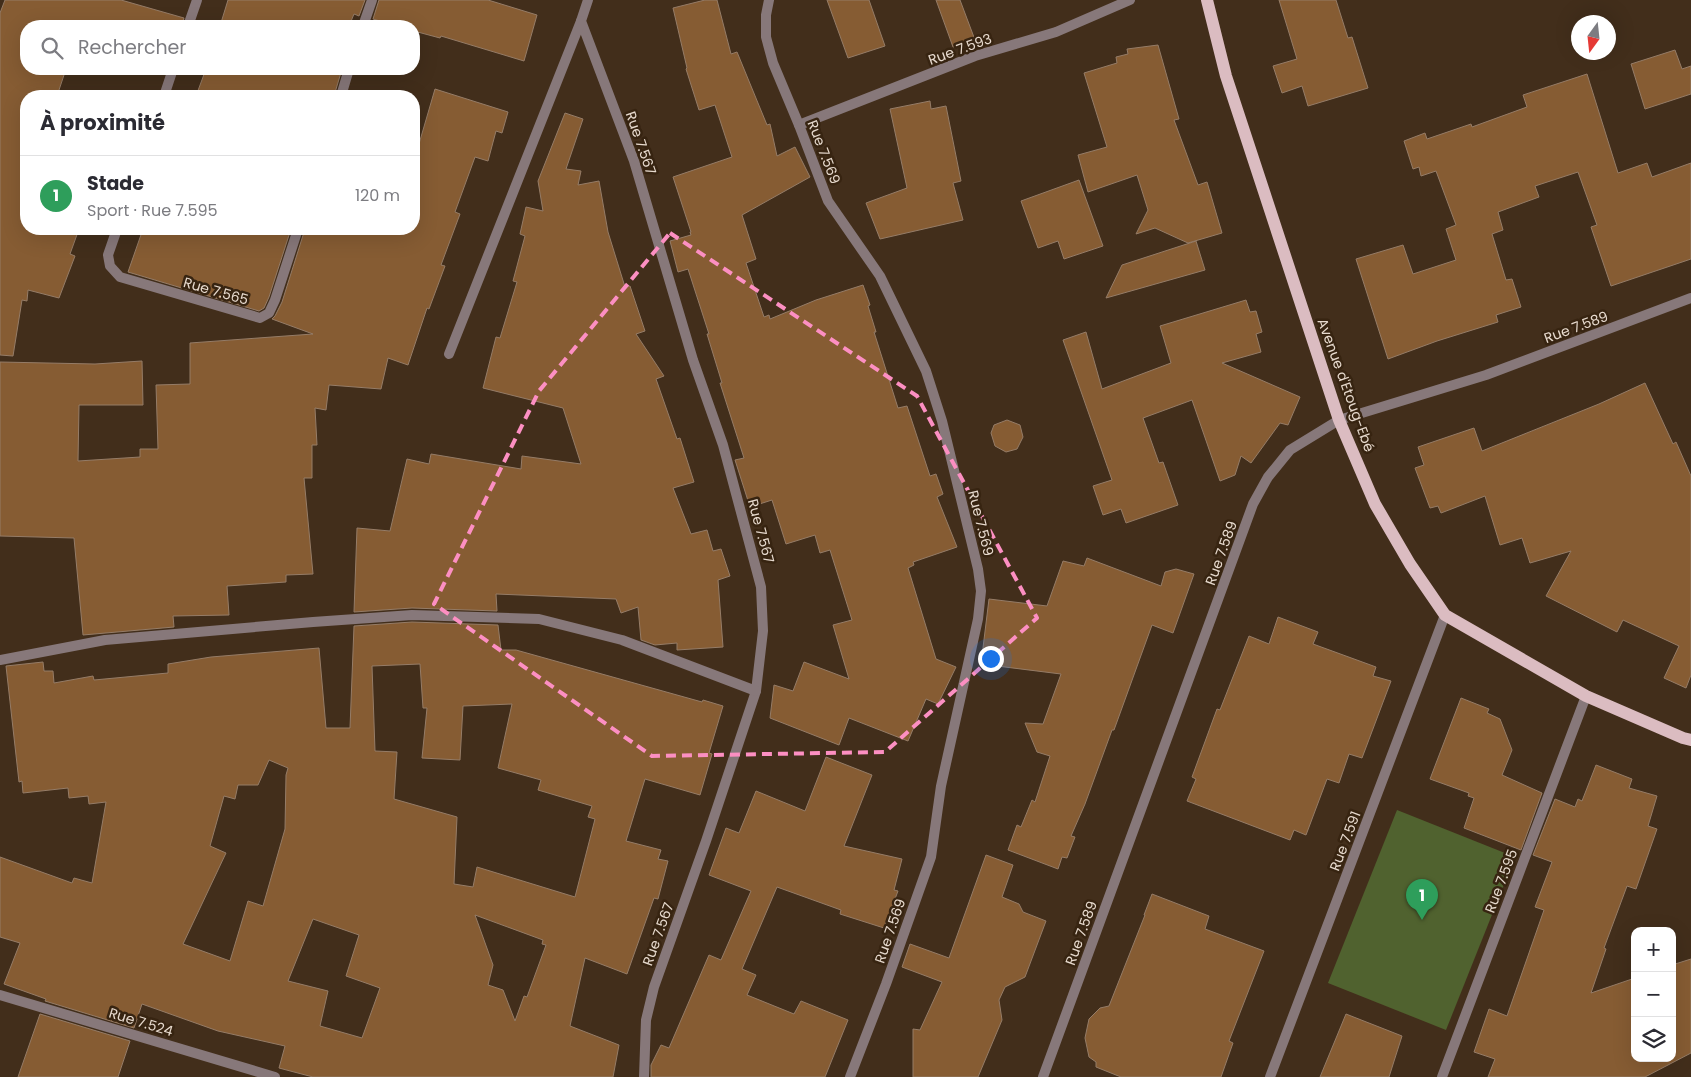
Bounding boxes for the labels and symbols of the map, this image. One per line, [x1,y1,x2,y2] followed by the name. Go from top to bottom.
[1571,15,1616,60] north arrow
[925,28,995,70] street label: Rue 7.593
[621,109,661,178] street label: Rue 7.567
[803,117,845,187] street label: Rue 7.569
[181,272,251,310] street label: Rue 7.565
[1541,306,1611,348] street label: Rue 7.589
[1313,315,1380,455] street label: Avenue d'Etoug-Ebé
[963,488,999,558] street label: Rue 7.569
[743,497,779,566] street label: Rue 7.567
[1200,518,1242,588] street label: Rue 7.589
[978,646,1004,672] your location
[1324,808,1366,874] street label: Rue 7.591
[1480,846,1522,916] street label: Rue 7.595
[1406,879,1438,920] pin: 1
[870,896,910,966] street label: Rue 7.569
[1060,898,1102,968] street label: Rue 7.589
[637,899,679,968] street label: Rue 7.567
[106,1003,176,1041] street label: Rue 7.524

